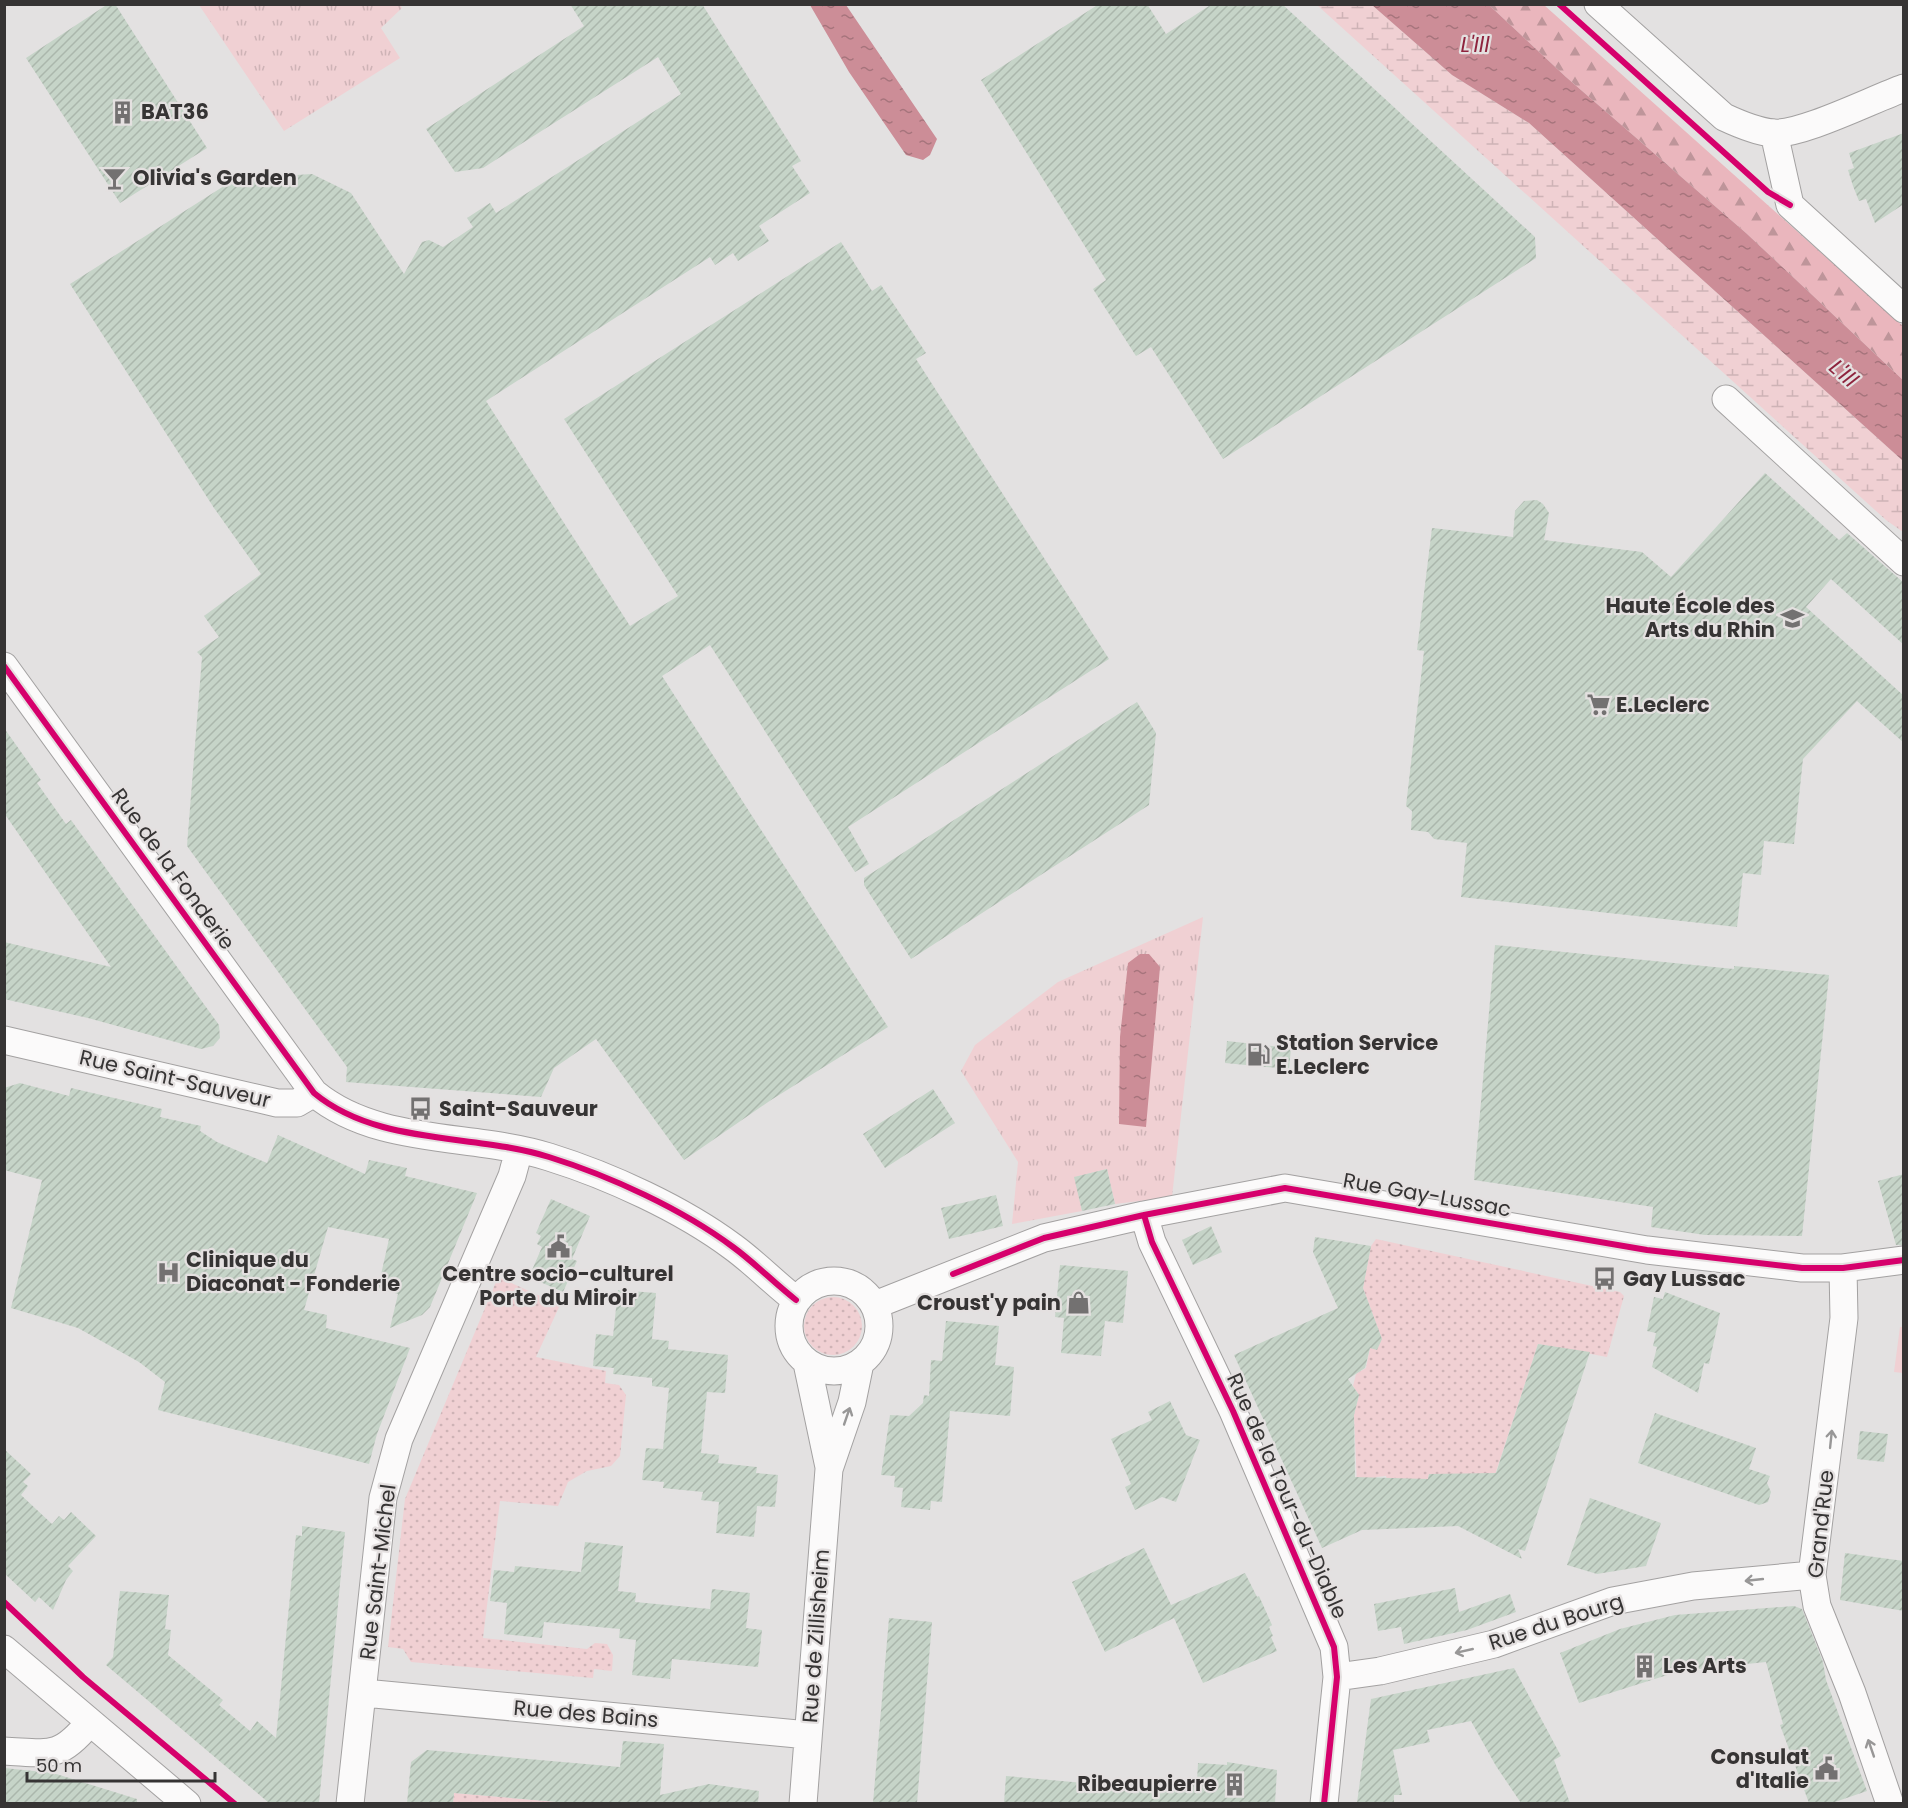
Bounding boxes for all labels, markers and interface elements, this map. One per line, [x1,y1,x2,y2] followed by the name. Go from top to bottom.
[1460,29,1490,60] water label: L'Ill
[141,97,209,126] place label: BAT36
[110,99,136,125] building icon: BAT36
[133,163,297,192] place label: Olivia's Garden
[102,165,128,191] bar icon: Olivia's Garden
[1822,352,1865,395] water label: L'Ill
[1605,591,1775,644] place label: Haute École des Arts du Rhin
[1780,605,1806,631] school or university icon: Haute École des Arts du Rhin
[1616,690,1710,719] place label: E.Leclerc
[1585,692,1611,718] supermarket icon: E.Leclerc
[105,782,242,955] street label: Rue de la Fonderie
[1276,1028,1438,1081] place label: Station Service E.Leclerc
[77,1042,274,1115] street label: Rue Saint-Sauveur
[1245,1042,1271,1068] fuel station icon: Station Service E.Leclerc
[439,1094,598,1123] place label: Saint-Sauveur
[408,1096,434,1122] bus stop icon: Saint-Sauveur
[1341,1165,1513,1224] street label: Rue Gay-Lussac
[545,1233,571,1259] public building icon: Centre socio-culturel Porte du Miroir
[186,1245,400,1298] place label: Clinique du Diaconat - Fonderie
[155,1259,181,1285] hospital icon: Clinique du Diaconat - Fonderie
[442,1259,674,1312] place label: Centre socio-culturel Porte du Miroir
[1623,1264,1746,1293] place label: Gay Lussac
[1592,1266,1618,1292] bus stop icon: Gay Lussac
[917,1288,1061,1317] place label: Croust'y pain
[1066,1290,1092,1316] shop icon: Croust'y pain
[1220,1368,1355,1623] street label: Rue de la Tour-du-Diable
[842,1407,853,1426] one-way arrow
[1825,1429,1836,1449] one-way arrow
[1800,1468,1841,1579] street label: Grand'Rue
[352,1482,403,1661] street label: Rue Saint-Michel
[795,1548,836,1724] street label: Rue de Zillisheim
[1745,1575,1765,1586] one-way arrow
[1485,1586,1627,1657] street label: Rue du Bourg
[1455,1646,1475,1657] one-way arrow
[1663,1651,1747,1680] place label: Les Arts
[1632,1653,1658,1679] building icon: Les Arts
[512,1693,660,1734] street label: Rue des Bains
[1865,1739,1876,1758] one-way arrow
[1711,1742,1809,1795] place label: Consulat d'Italie
[27,1745,214,1783] scale bar
[36,1753,82,1778] text: 50 m
[1814,1756,1840,1782] public building icon: Consulat d'Italie
[1077,1769,1217,1798] place label: Ribeaupierre
[1222,1771,1248,1797] building icon: Ribeaupierre

